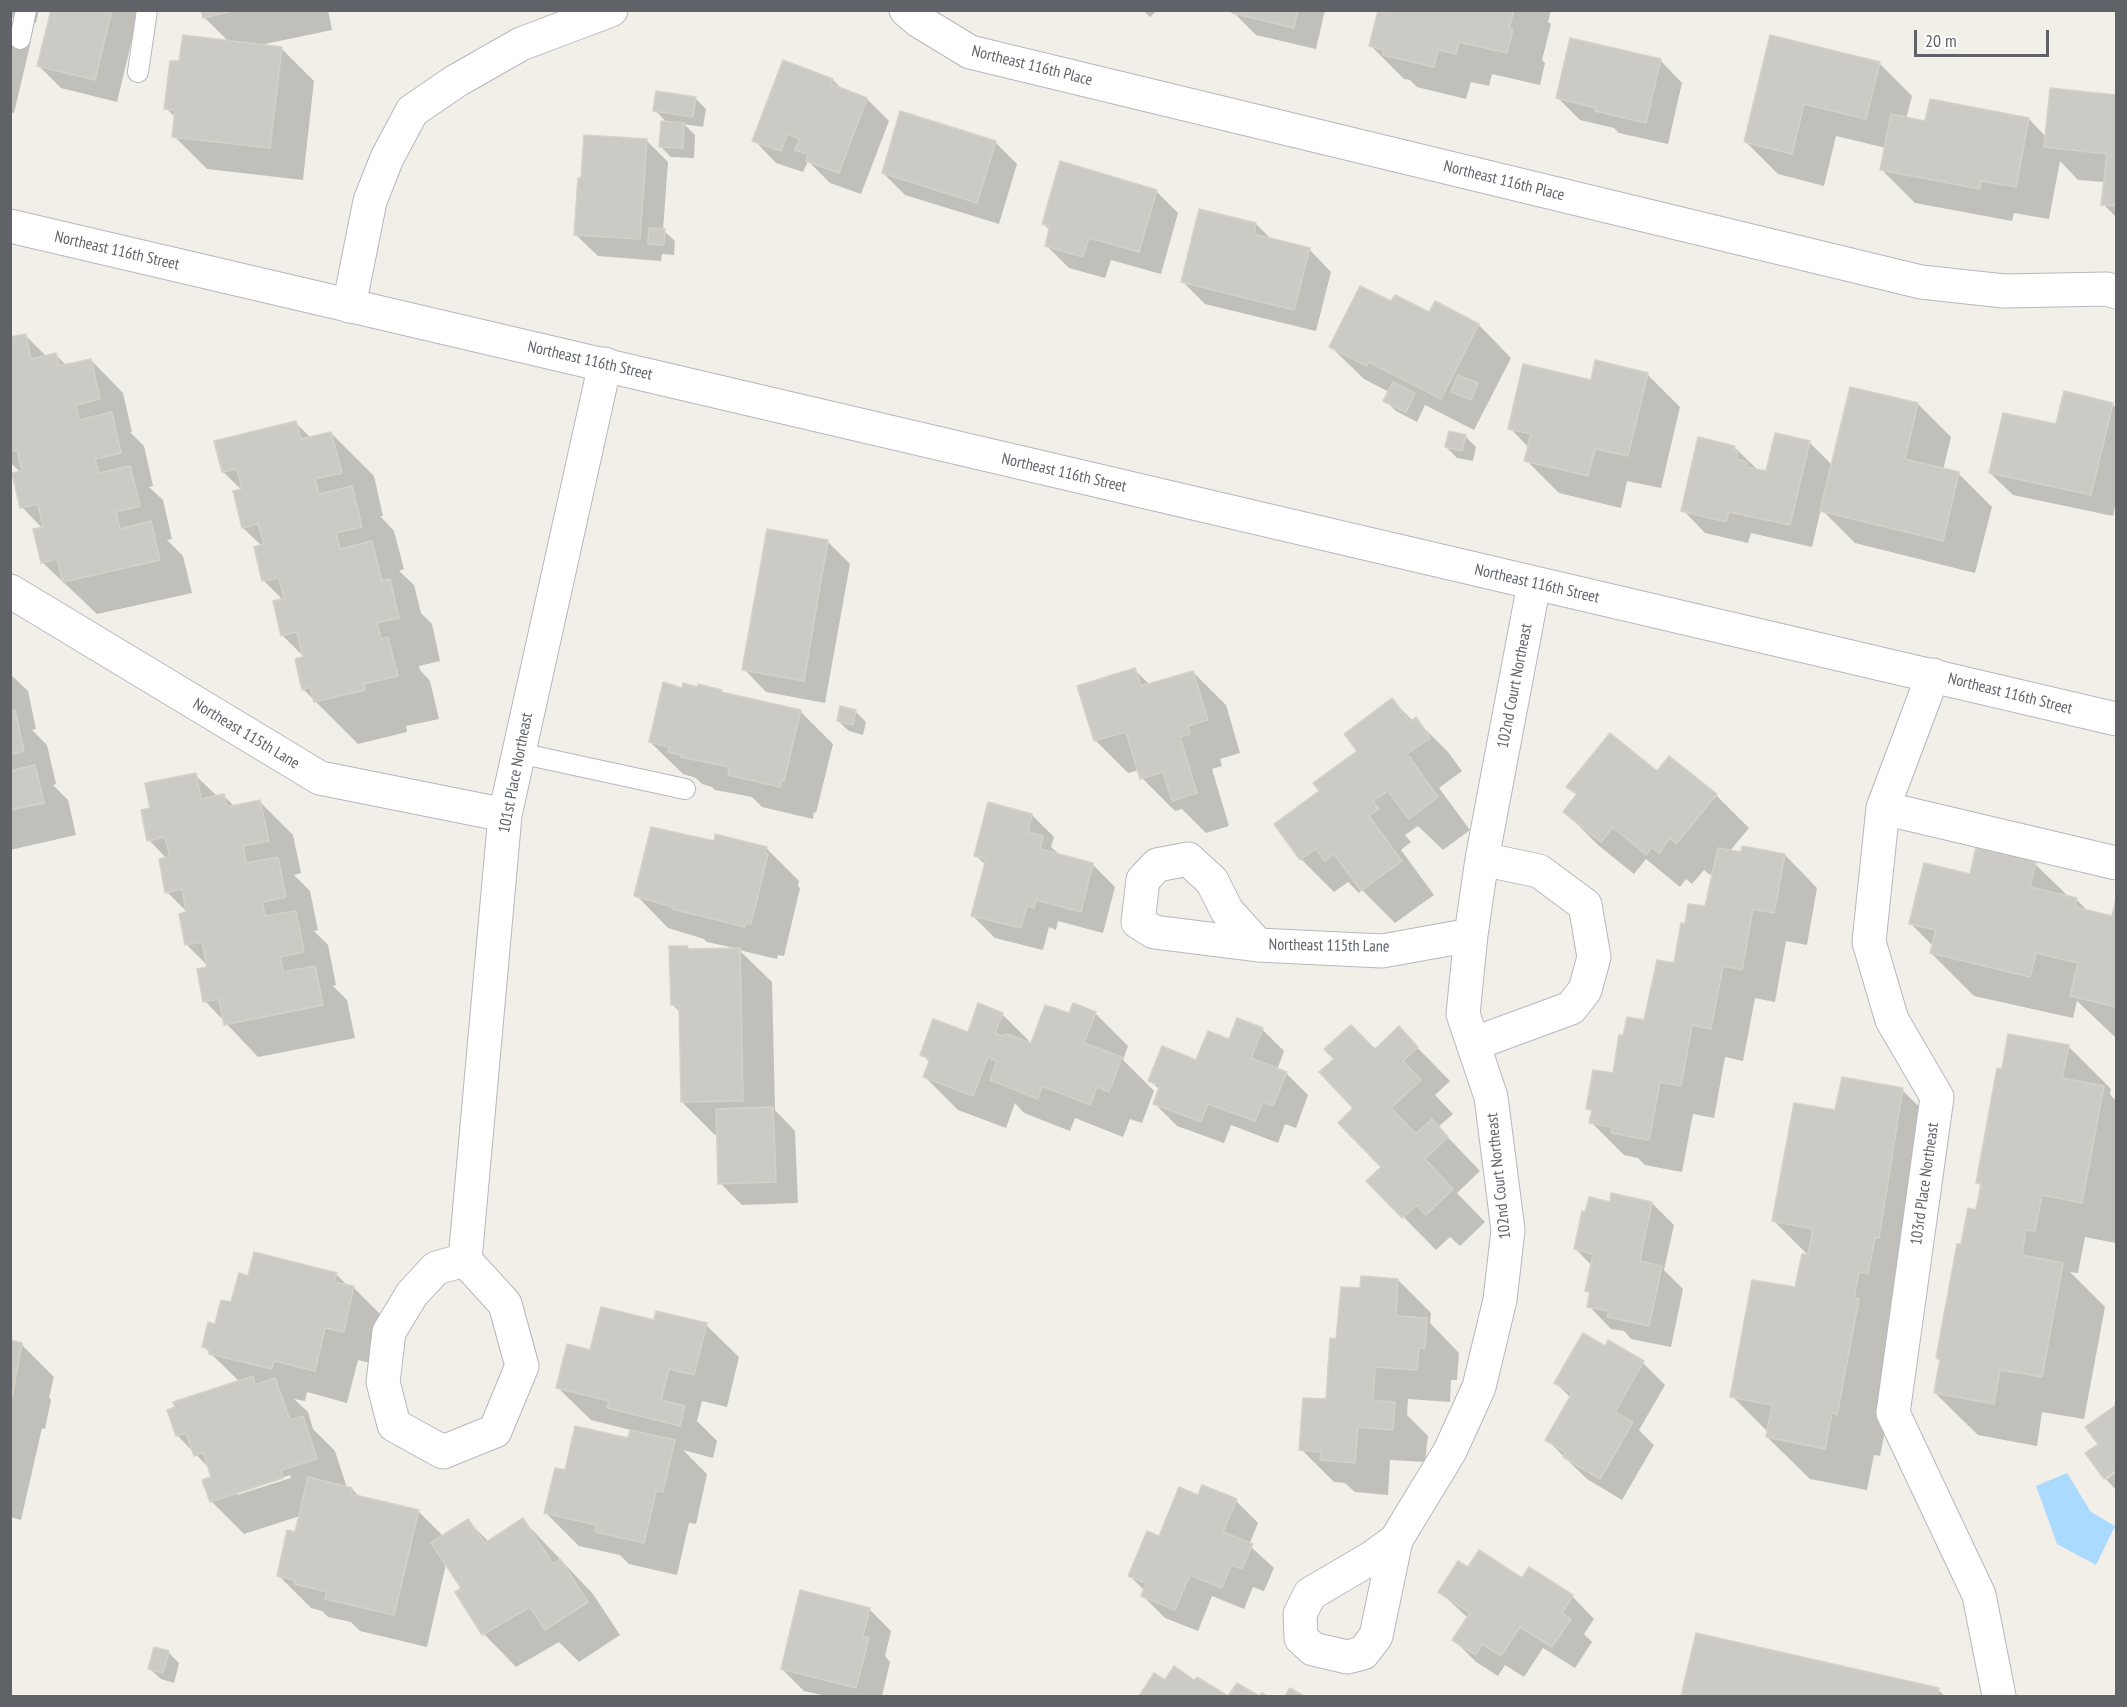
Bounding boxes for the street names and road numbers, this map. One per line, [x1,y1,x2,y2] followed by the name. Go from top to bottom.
[970,42,1094,90] street label: Northeast 116th Place
[1442,157,1566,205] street label: Northeast 116th Place
[53,227,181,275] street label: Northeast 116th Street
[526,337,654,385] street label: Northeast 116th Street
[1000,449,1128,497] street label: Northeast 116th Street
[1473,560,1601,608] street label: Northeast 116th Street
[1493,622,1537,750] street label: 102nd Court Northeast
[1946,669,2074,719] street label: Northeast 116th Street
[189,695,303,773] street label: Northeast 115th Lane
[495,711,537,835] street label: 101st Place Northeast
[1268,935,1390,957] street label: Northeast 115th Lane
[1483,1112,1515,1240] street label: 102nd Court Northeast
[1907,1121,1943,1247] street label: 103rd Place Northeast

